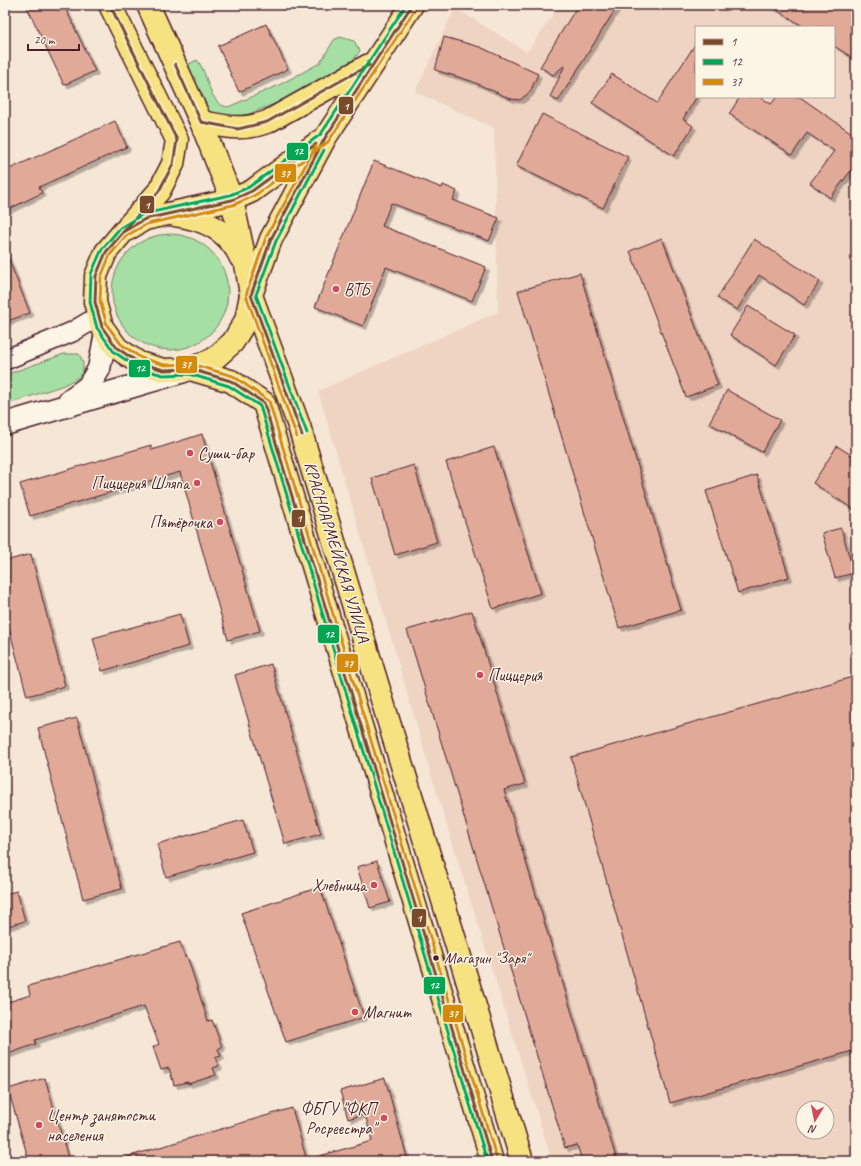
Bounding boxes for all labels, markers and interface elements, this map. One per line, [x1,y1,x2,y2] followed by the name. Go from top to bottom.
[28,26,79,52] scale bar
[695,26,835,98] legend
[34,32,56,48] text: 20 m
[731,34,737,50] text: 1
[731,54,743,70] text: 12
[731,74,742,90] text: 37
[338,96,354,115] line badge: 1
[344,99,350,113] text: 1
[286,142,309,161] line badge: 12
[293,144,304,158] text: 12
[274,163,297,183] line badge: 37
[280,166,291,180] text: 37
[139,195,155,214] line badge: 1
[145,198,151,212] text: 1
[344,279,371,300] place label: ВТБ
[331,284,341,294] marker: ВТБ
[175,355,198,374] line badge: 37
[181,357,192,371] text: 37
[128,359,151,378] line badge: 12
[135,361,146,375] text: 12
[198,443,256,464] place label: Суши-бар
[185,448,195,458] marker: Суши-бар
[299,459,375,645] street label: КРАСНОАРМЕЙСКАЯ УЛИЦА
[92,473,191,494] place label: Пиццерия Шляпа
[192,478,202,488] marker: Пиццерия Шляпа
[291,509,306,528] line badge: 1
[297,511,303,525] text: 1
[150,512,213,533] place label: Пятёрочка
[215,517,225,527] marker: Пятёрочка
[317,624,340,644] line badge: 12
[324,627,335,641] text: 12
[336,653,359,673] line badge: 37
[343,656,354,670] text: 37
[488,665,543,686] place label: Пиццерия
[475,670,485,680] marker: Пиццерия
[312,875,368,896] place label: Хлебница
[369,880,379,890] marker: Хлебница
[411,908,427,928] line badge: 1
[417,911,423,925] text: 1
[444,948,532,968] place label: Магазин "Заря"
[431,953,441,963] marker: Магазин "Заря"
[423,976,446,995] line badge: 12
[429,978,440,992] text: 12
[363,1002,412,1023] place label: Магнит
[442,1004,464,1023] line badge: 37
[448,1006,459,1020] text: 37
[350,1007,360,1017] marker: Магнит
[301,1098,380,1139] place label: ФБГУ "ФКП Росреестра"
[795,1100,835,1140] north arrow
[47,1105,157,1146] place label: Центр занятости населения
[379,1113,389,1123] marker: ФБГУ "ФКП Росреестра"
[34,1120,44,1130] marker: Центр занятости населения
[807,1122,818,1137] text: N

